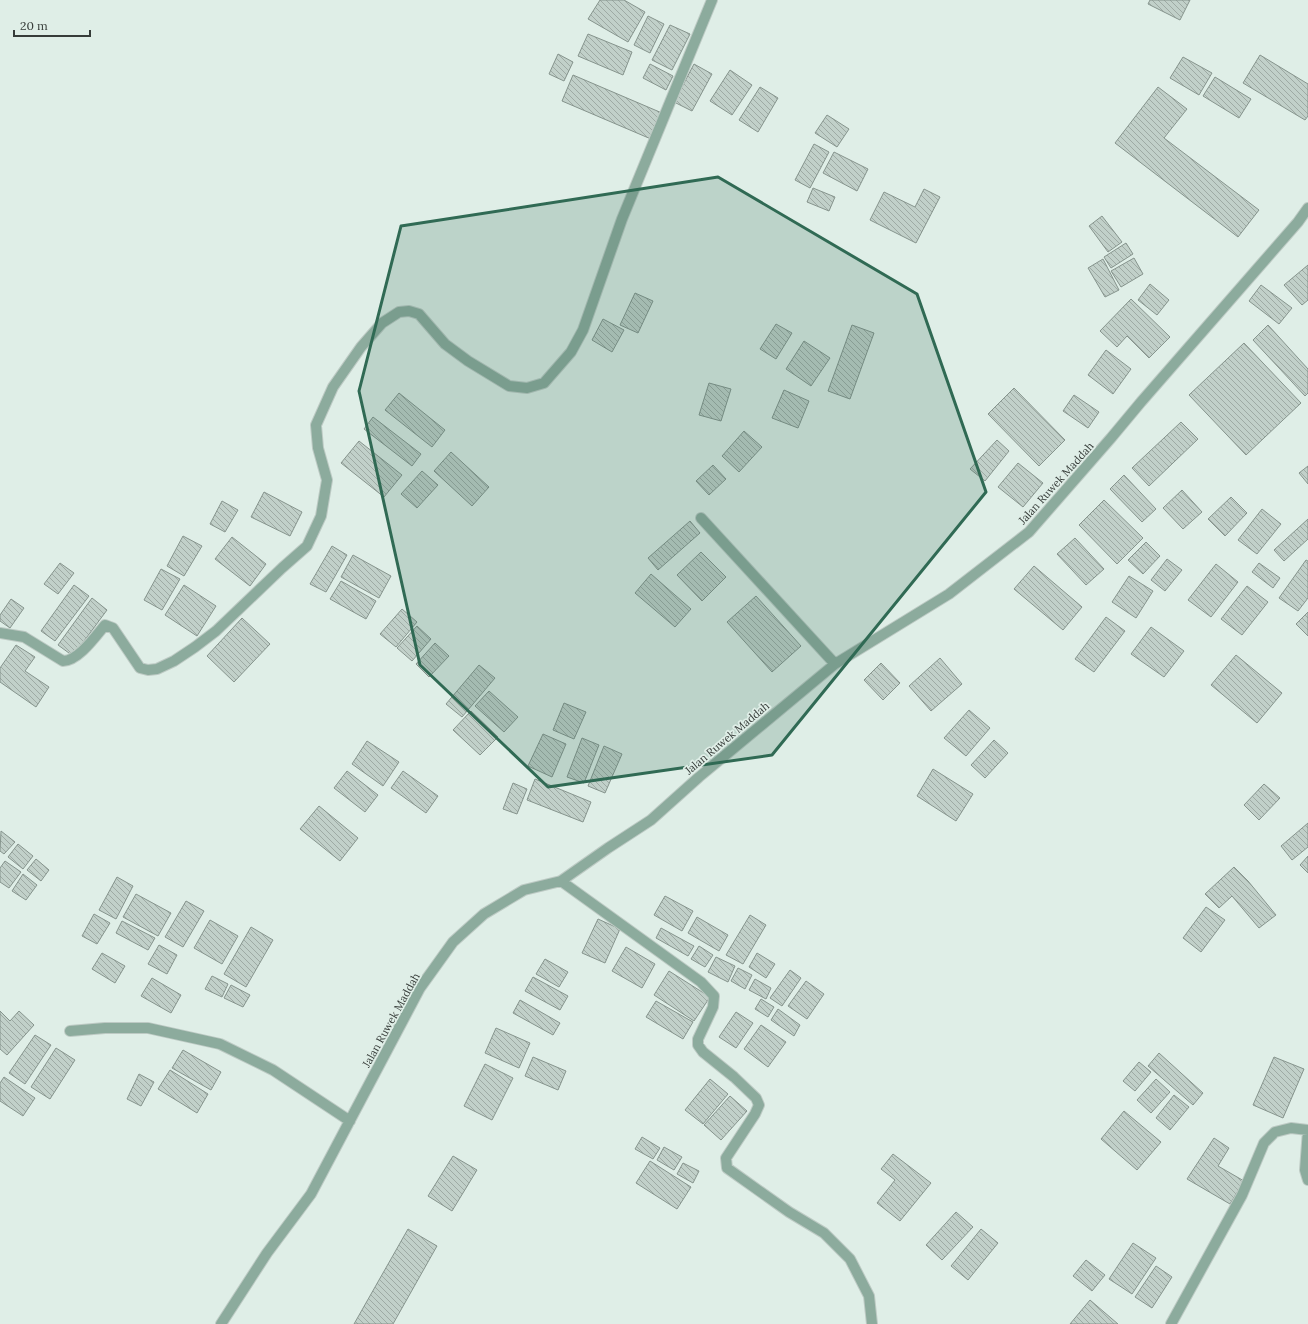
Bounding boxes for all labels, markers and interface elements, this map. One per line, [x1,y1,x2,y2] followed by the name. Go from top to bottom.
[14,12,90,38] scale bar
[20,18,48,33] text: 20 m
[1015,439,1097,528] street label: Jalan Ruwek Maddah
[681,698,772,778] street label: Jalan Ruwek Maddah
[359,970,423,1071] street label: Jalan Ruwek Maddah

